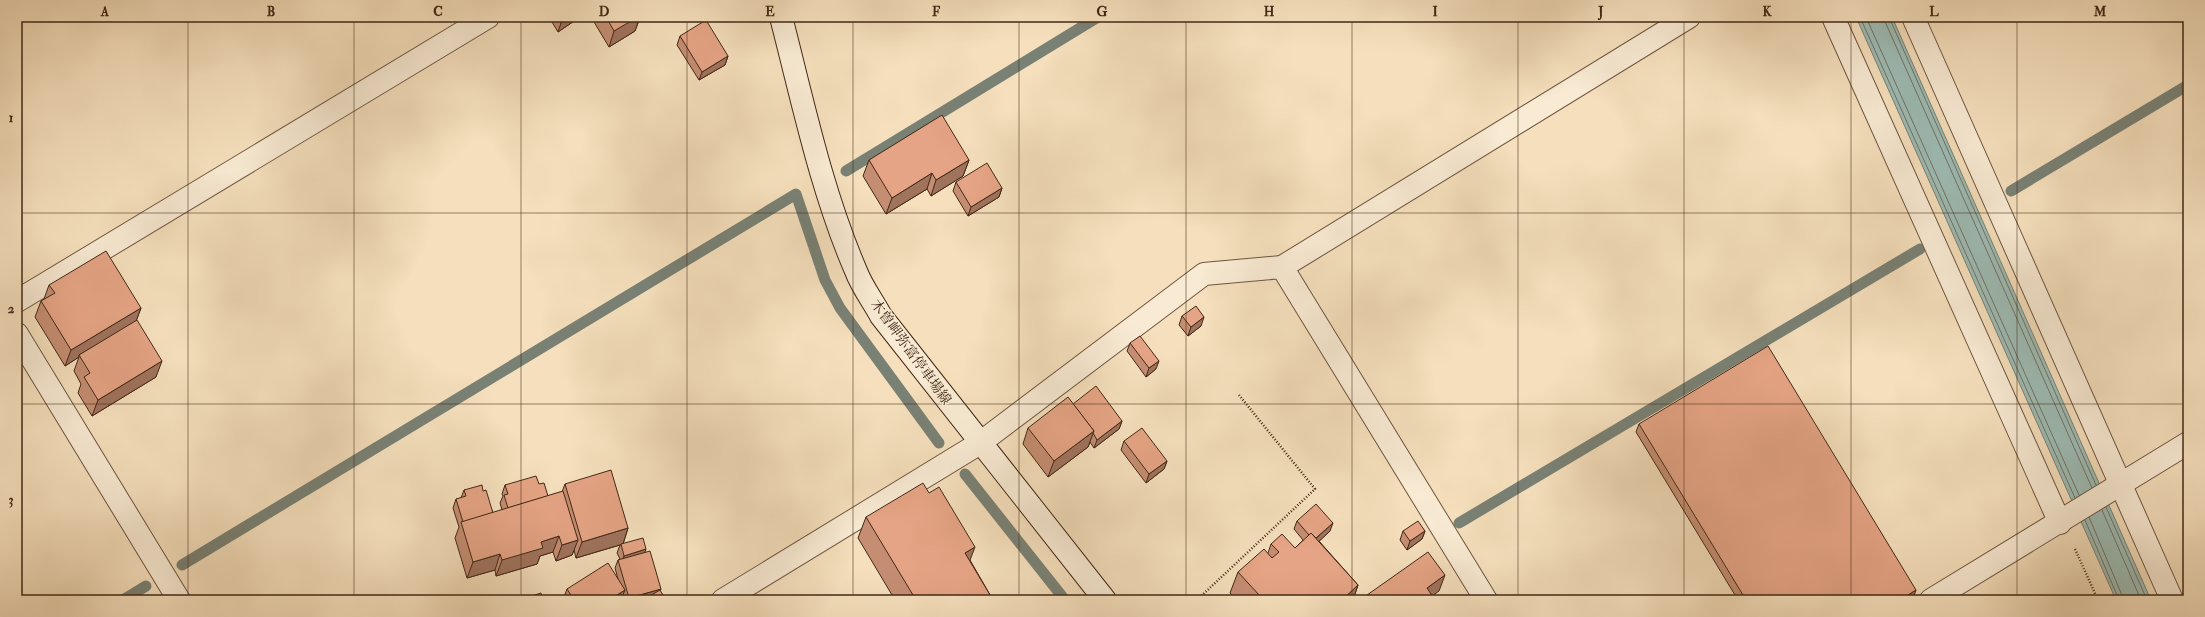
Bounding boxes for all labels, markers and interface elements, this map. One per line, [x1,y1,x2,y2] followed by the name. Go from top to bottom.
[100,4,110,20] text: A
[267,4,275,20] text: B
[433,4,443,20] text: C
[599,4,610,20] text: D
[765,4,775,20] text: E
[932,4,941,20] text: F
[1097,4,1108,20] text: G
[1264,4,1275,20] text: H
[1432,4,1438,20] text: I
[1597,4,1604,21] text: J
[1762,4,1772,20] text: K
[1929,4,1939,20] text: L
[2093,4,2107,20] text: M
[9,110,14,126] text: 1
[867,296,955,408] street label: 木曽岬弥富停車場線
[8,301,15,317] text: 2
[9,492,14,508] text: 3

